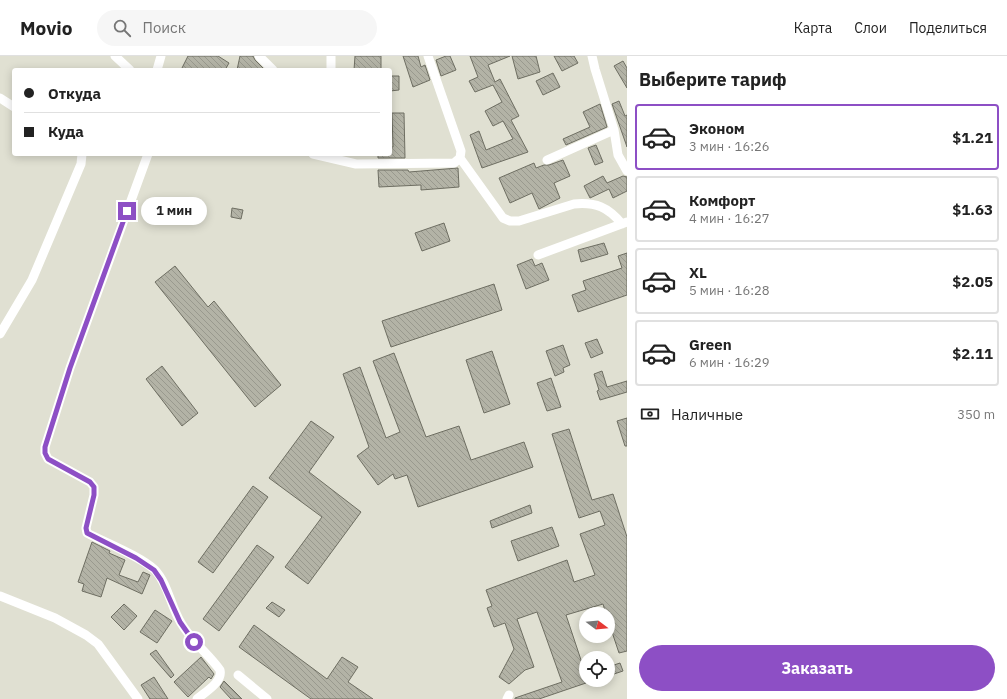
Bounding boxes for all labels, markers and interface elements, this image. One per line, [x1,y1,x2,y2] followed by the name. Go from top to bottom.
[97,10,377,46] search box
[20,16,73,40] text: Movio
[111,17,133,39] icon: search
[143,18,186,37] text: Поиск
[794,19,832,37] text: Карта
[854,19,887,37] text: Слои
[909,19,987,37] text: Поделиться
[639,68,786,91] text: Выберите тариф
[48,84,101,103] text: Откуда
[641,119,677,155] icon: car
[689,119,745,138] text: Эконом
[48,122,84,141] text: Куда
[952,128,993,147] text: $1.21
[689,138,770,155] text: 3 мин · 16:26
[641,191,677,227] icon: car
[689,191,755,210] text: Комфорт
[141,197,207,225] callout: 1 мин
[952,200,993,219] text: $1.63
[118,202,136,220] route end
[156,202,192,219] text: 1 мин
[689,210,770,227] text: 4 мин · 16:27
[641,263,677,299] icon: car
[689,263,707,282] text: XL
[952,272,993,291] text: $2.05
[689,282,770,299] text: 5 мин · 16:28
[641,335,677,371] icon: car
[689,335,732,354] text: Green
[952,344,993,363] text: $2.11
[689,354,770,371] text: 6 мин · 16:29
[639,403,661,425] icon: cash
[671,405,743,424] text: Наличные
[957,406,995,423] text: 350 m
[579,607,615,643] north arrow
[579,607,615,687] map controls
[185,633,203,651] route start
[639,645,995,691] button: Заказать
[579,651,615,687] button: locate

